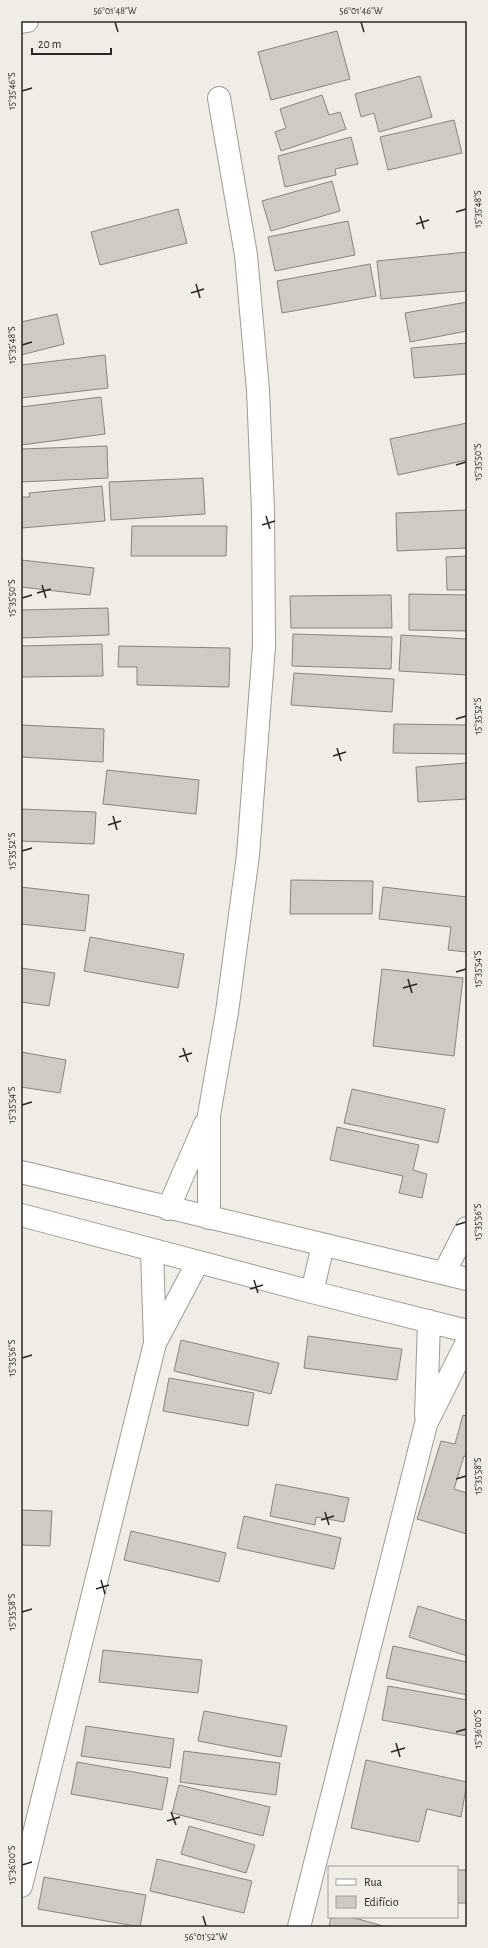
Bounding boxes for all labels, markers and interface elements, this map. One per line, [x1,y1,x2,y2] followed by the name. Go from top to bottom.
[93,6,137,16] text: 56°01'48"W
[339,6,383,16] text: 56°01'46"W
[32,30,111,56] scale bar
[38,38,61,50] text: 20 m
[7,72,17,110] text: 15°35'46"S
[473,190,483,228] text: 15°35'48"S
[7,326,17,364] text: 15°35'48"S
[473,443,483,481] text: 15°35'50"S
[7,579,17,617] text: 15°35'50"S
[473,697,483,734] text: 15°35'52"S
[7,832,17,869] text: 15°35'52"S
[473,950,483,988] text: 15°35'54"S
[7,1086,17,1124] text: 15°35'54"S
[473,1203,483,1240] text: 15°35'56"S
[7,1339,17,1376] text: 15°35'56"S
[473,1457,483,1494] text: 15°35'58"S
[7,1593,17,1630] text: 15°35'58"S
[473,1709,483,1749] text: 15°36'00"S
[7,1845,17,1885] text: 15°36'00"S
[328,1866,458,1918] legend
[364,1876,383,1888] text: Rua
[364,1896,399,1908] text: Edifício
[185,1932,227,1942] text: 56°01'52"W

